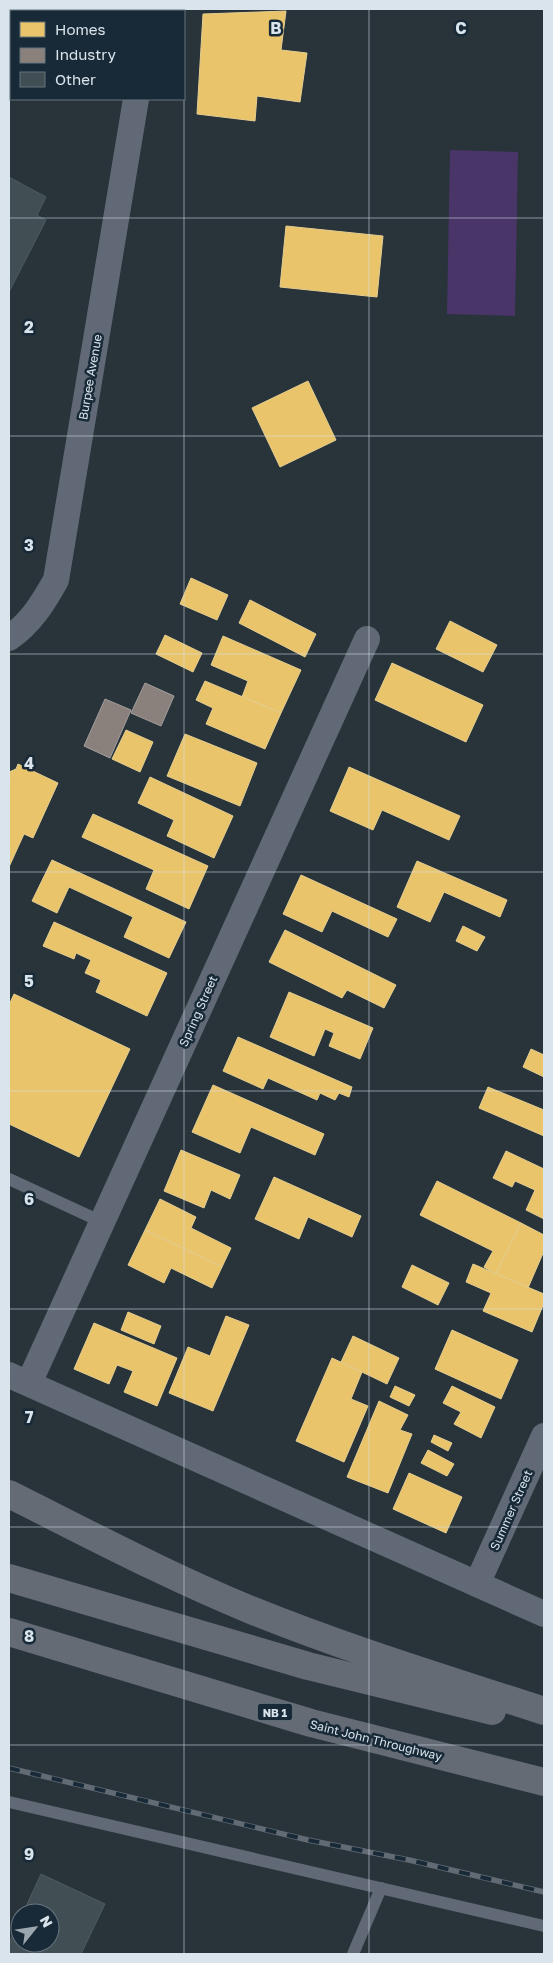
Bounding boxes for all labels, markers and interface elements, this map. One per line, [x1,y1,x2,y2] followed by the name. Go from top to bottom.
[10,10,185,100] legend
[270,18,282,38] text: B
[455,18,467,38] text: C
[55,20,105,38] text: Homes
[55,45,116,63] text: Industry
[55,70,96,88] text: Other
[24,317,34,337] text: 2
[75,333,105,421] street label: Burpee Avenue
[24,535,34,555] text: 3
[24,753,34,773] text: 4
[24,971,34,991] text: 5
[176,973,220,1049] street label: Spring Street
[24,1189,34,1209] text: 6
[25,1407,34,1427] text: 7
[487,1467,535,1552] street label: Summer Street
[24,1626,34,1646] text: 8
[258,1704,292,1720] road number: NB 1
[308,1716,444,1764] street label: Saint John Throughway
[24,1844,34,1864] text: 9
[10,1903,60,1953] north arrow
[37,1912,57,1930] text: N

